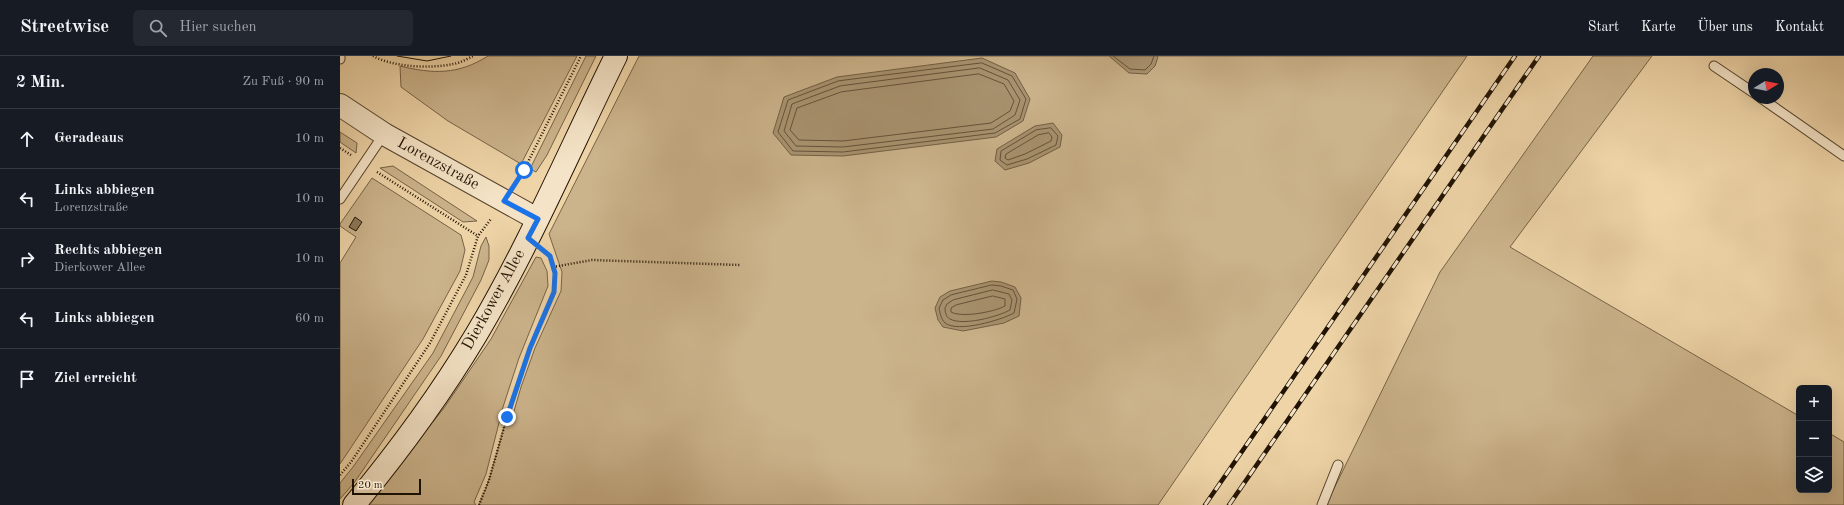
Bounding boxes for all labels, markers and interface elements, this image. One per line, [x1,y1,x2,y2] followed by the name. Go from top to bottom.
[133,10,413,46] search box
[147,17,169,39] icon: search
[20,18,109,37] text: Streetwise
[179,20,257,35] text: Hier suchen
[1588,20,1619,34] text: Start
[1641,20,1676,34] text: Karte
[1698,20,1753,34] text: Über uns
[1775,20,1824,34] text: Kontakt
[1748,68,1784,104] north arrow
[16,74,65,91] text: 2 Min.
[242,75,324,88] text: Zu Fuß · 90 m
[16,128,38,150] icon: ahead
[54,131,123,146] text: Geradeaus
[295,132,324,145] text: 10 m
[394,135,482,193] street label: Lorenzstraße
[515,161,533,179] route start
[54,183,155,198] text: Links abbiegen
[16,188,38,210] icon: left
[295,192,324,205] text: 10 m
[54,201,128,214] text: Lorenzstraße
[54,243,162,258] text: Rechts abbiegen
[460,247,528,353] street label: Dierkower Allee
[16,248,38,270] icon: right
[295,252,324,265] text: 10 m
[54,261,145,274] text: Dierkower Allee
[16,308,38,330] icon: left
[54,311,155,326] text: Links abbiegen
[295,312,324,325] text: 60 m
[16,368,38,390] icon: arrive
[54,371,137,386] text: Ziel erreicht
[1796,385,1832,493] map controls
[1796,385,1832,421] button: +
[498,408,516,426] route end
[1796,421,1832,457] button: −
[1796,457,1832,493] button: layers
[352,477,421,496] scale bar
[358,480,383,491] text: 20 m

